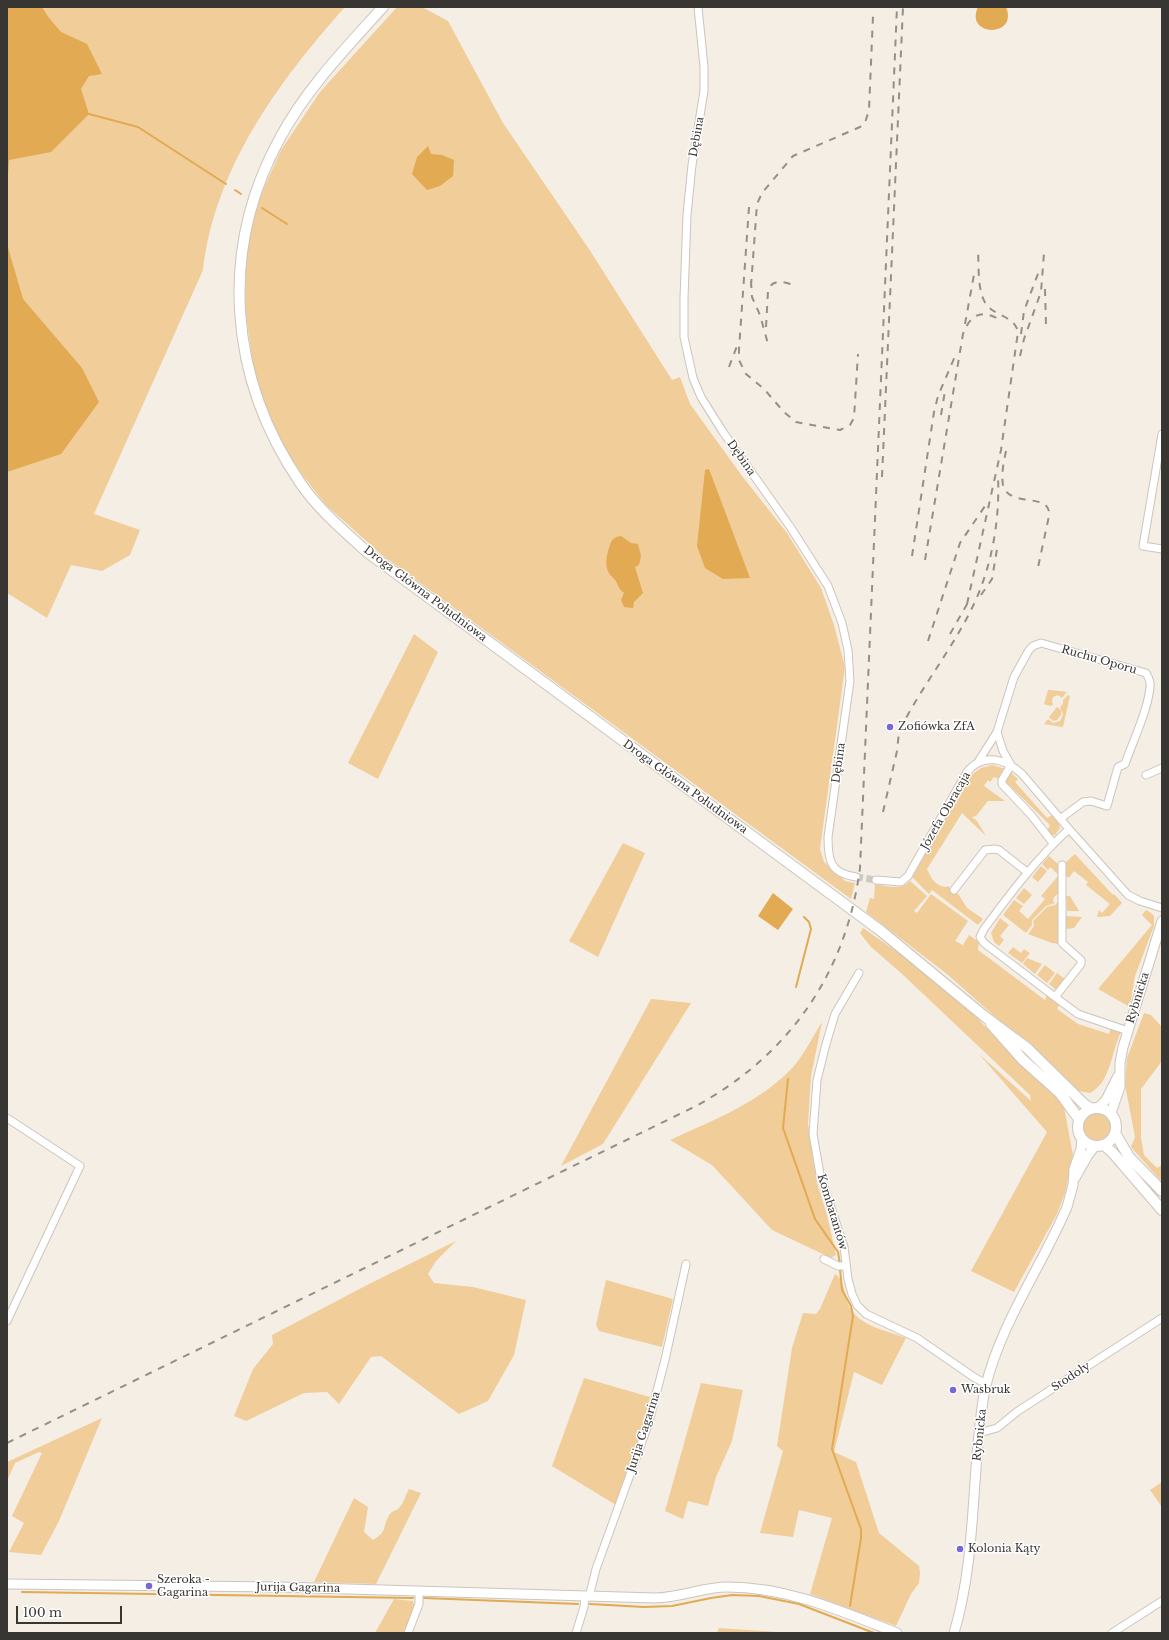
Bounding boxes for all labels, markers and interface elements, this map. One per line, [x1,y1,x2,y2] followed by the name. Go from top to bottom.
[687,116,707,158] street label: Dębina
[724,438,758,478] street label: Dębina
[361,543,489,645] street label: Droga Główna Południowa
[1060,643,1138,677] street label: Ruchu Oporu
[898,720,975,734] place label: Zofiówka ZfA
[885,722,895,732] marker: Zofiówka ZfA
[620,737,750,837] street label: Droga Główna Południowa
[830,742,848,784] street label: Dębina
[918,770,974,852] street label: Józefa Obracaja
[1124,971,1152,1025] street label: Rybnicka
[814,1172,850,1252] street label: Kombatantów
[1049,1360,1093,1394] street label: Stodoły
[961,1383,1011,1397] place label: Wasbruk
[948,1385,958,1395] marker: Wasbruk
[625,1390,663,1474] street label: Jurija Gagarina
[971,1408,989,1462] street label: Rybnicka
[968,1542,1041,1556] place label: Kolonia Kąty
[955,1544,965,1554] marker: Kolonia Kąty
[157,1573,210,1599] place label: Szeroka - Gagarina
[144,1581,154,1591] marker: Szeroka - Gagarina
[256,1581,340,1595] street label: Jurija Gagarina
[18,1598,124,1624] scale bar
[23,1605,62,1620] text: 100 m

